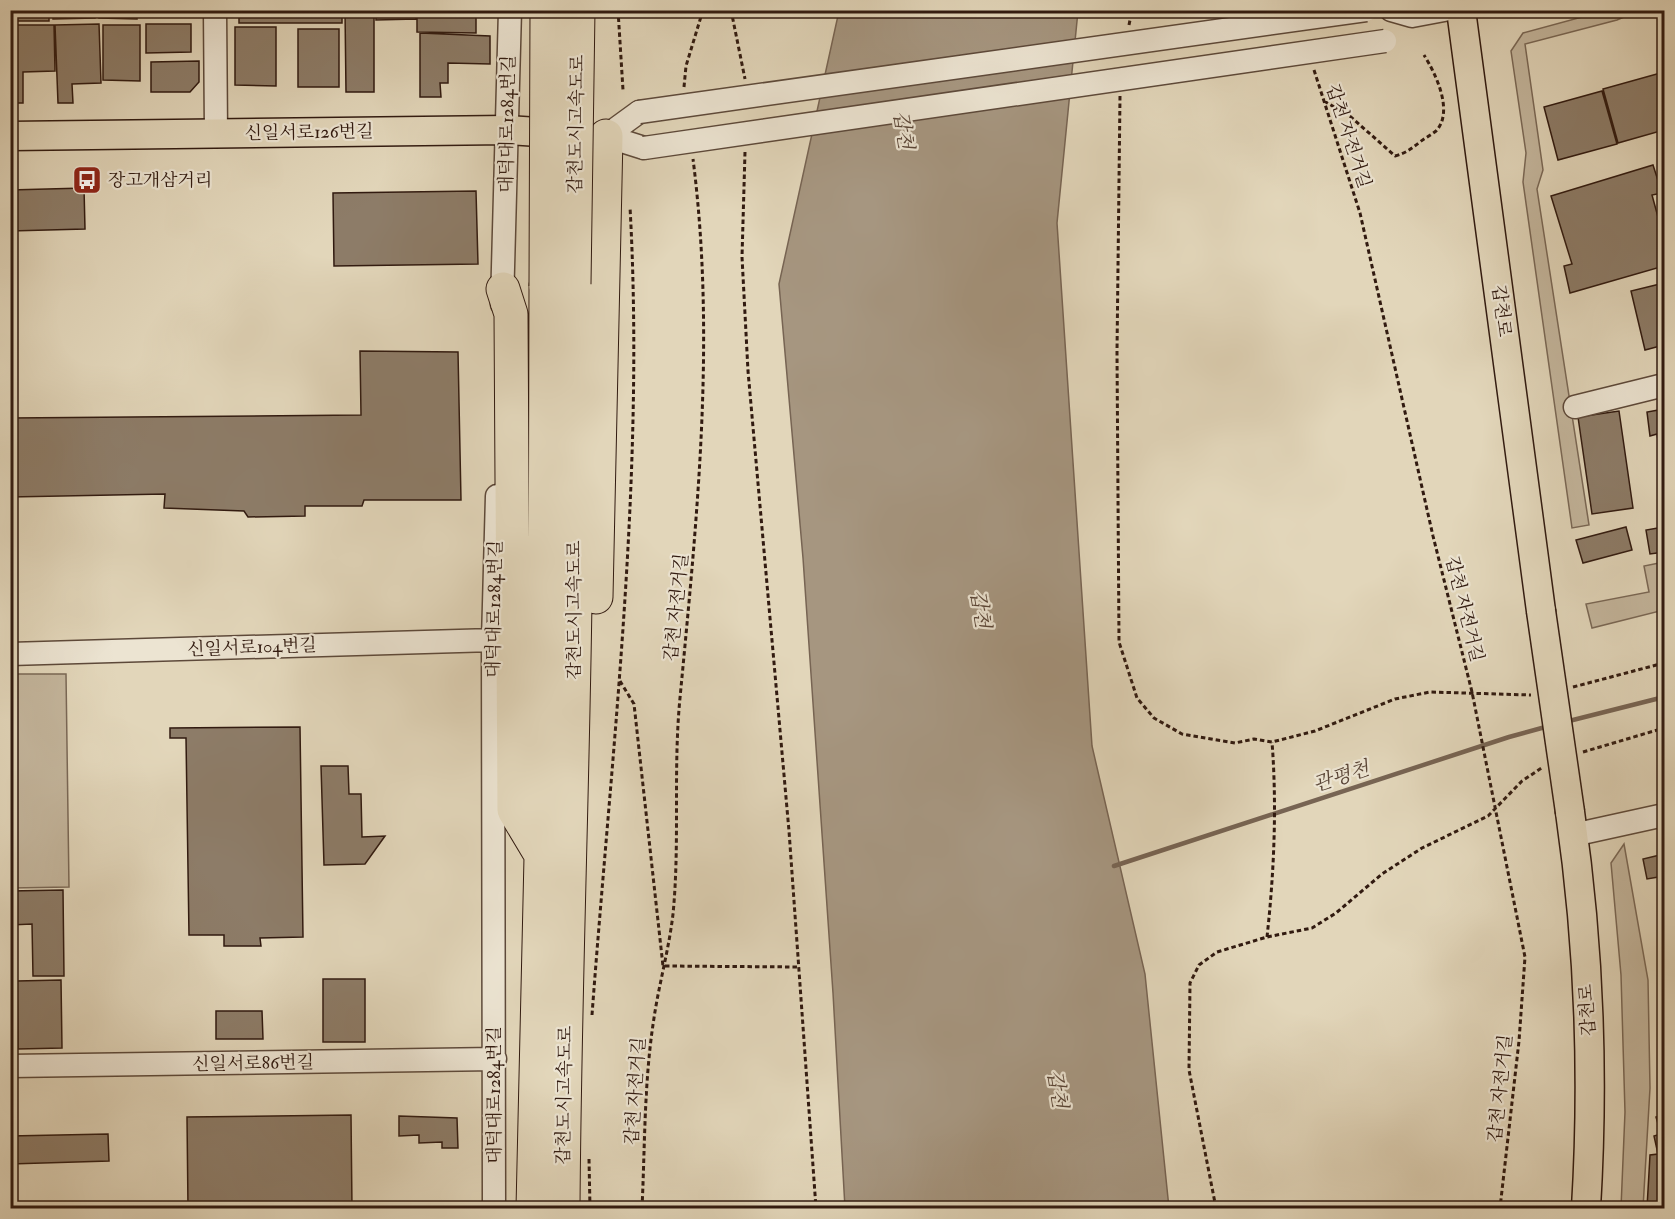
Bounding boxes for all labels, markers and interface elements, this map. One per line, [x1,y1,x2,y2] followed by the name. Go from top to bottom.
[564,54,589,194] street label: 갑천도시고속도로
[495,55,520,193] street label: 대덕대로1284번길
[1321,81,1376,191] street label: 갑천 자전거길
[888,109,919,153] water label: 갑천
[244,120,374,145] street label: 신일서로126번길
[71,164,103,196] bus stop icon: 장고개삼거리
[108,169,212,192] place label: 장고개삼거리
[1487,284,1516,338] street label: 갑천로
[482,540,507,678] street label: 대덕대로1284번길
[563,540,586,680] street label: 갑천도시고속도로
[659,552,694,662] street label: 갑천 자전거길
[1440,554,1489,664] street label: 갑천 자전거길
[965,588,996,632] water label: 갑천
[187,634,317,661] street label: 신일서로104번길
[1310,755,1374,797] water label: 관평천
[1574,983,1601,1037] street label: 갑천로
[552,1025,577,1165] street label: 갑천도시고속도로
[483,1026,506,1164] street label: 대덕대로1284번길
[1483,1033,1518,1143] street label: 갑천 자전거길
[620,1036,651,1146] street label: 갑천 자전거길
[192,1051,314,1076] street label: 신일서로86번길
[1042,1068,1073,1112] water label: 갑천

